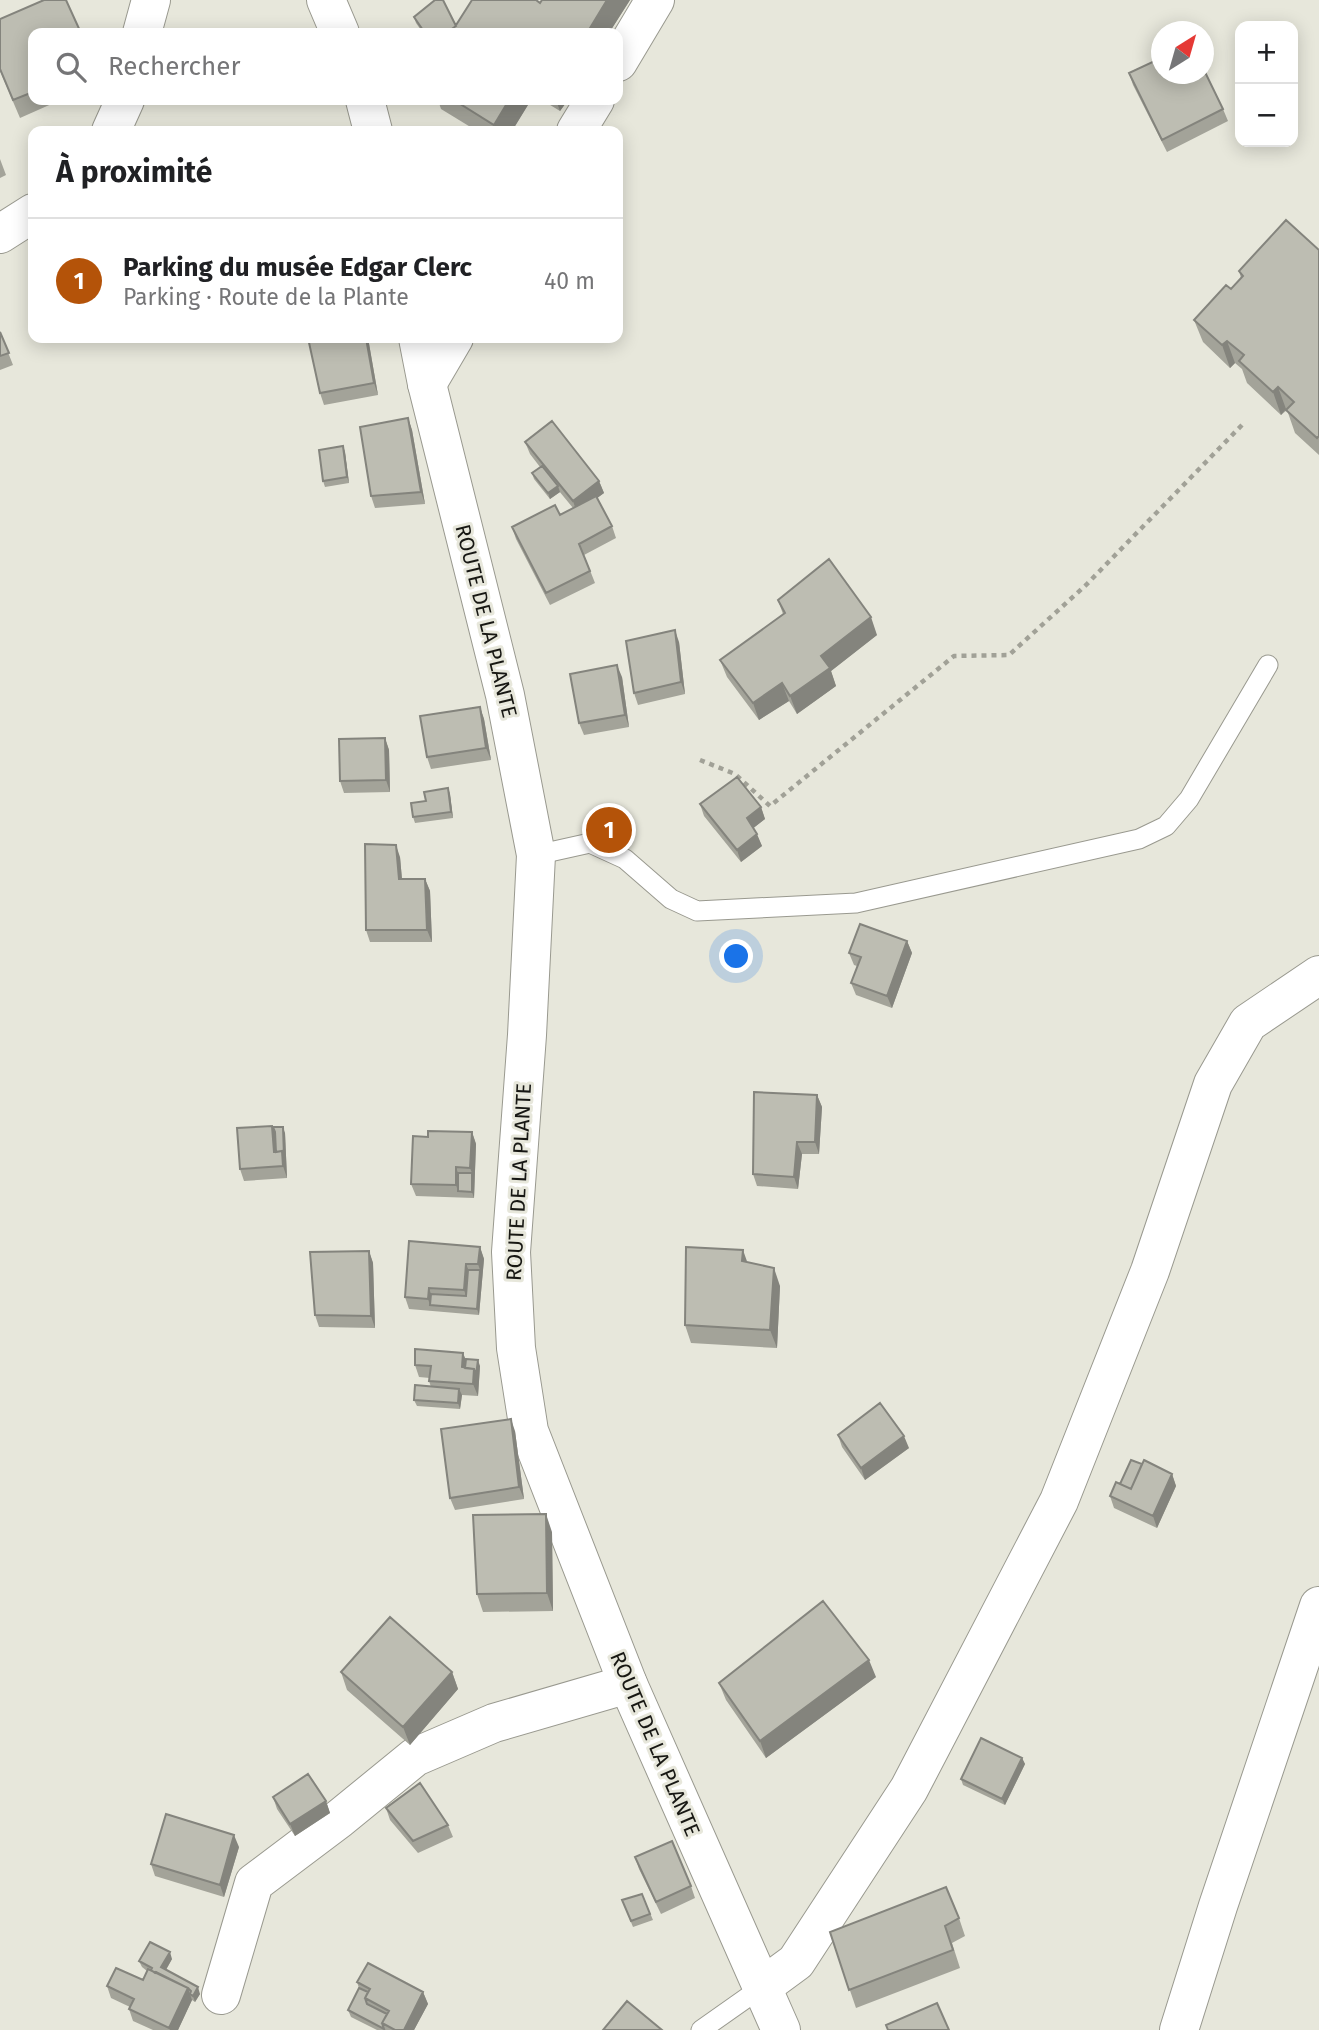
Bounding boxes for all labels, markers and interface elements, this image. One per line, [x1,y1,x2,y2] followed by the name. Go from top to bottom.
[1151,21,1214,84] north arrow
[1235,21,1298,147] map controls
[1235,21,1298,84] button: +
[28,28,623,105] search box
[52,48,90,86] icon: search
[108,51,240,82] text: Rechercher
[1235,84,1298,147] button: −
[56,154,212,190] text: À proximité
[123,252,472,283] text: Parking du musée Edgar Clerc
[74,267,84,295] text: 1
[544,267,595,295] text: 40 m
[123,283,409,311] text: Parking · Route de la Plante
[449,522,523,720] street label: ROUTE DE LA PLANTE
[586,804,632,856] pin: 1
[719,939,753,973] your location
[501,1082,537,1282] street label: ROUTE DE LA PLANTE
[604,1648,706,1840] street label: ROUTE DE LA PLANTE

